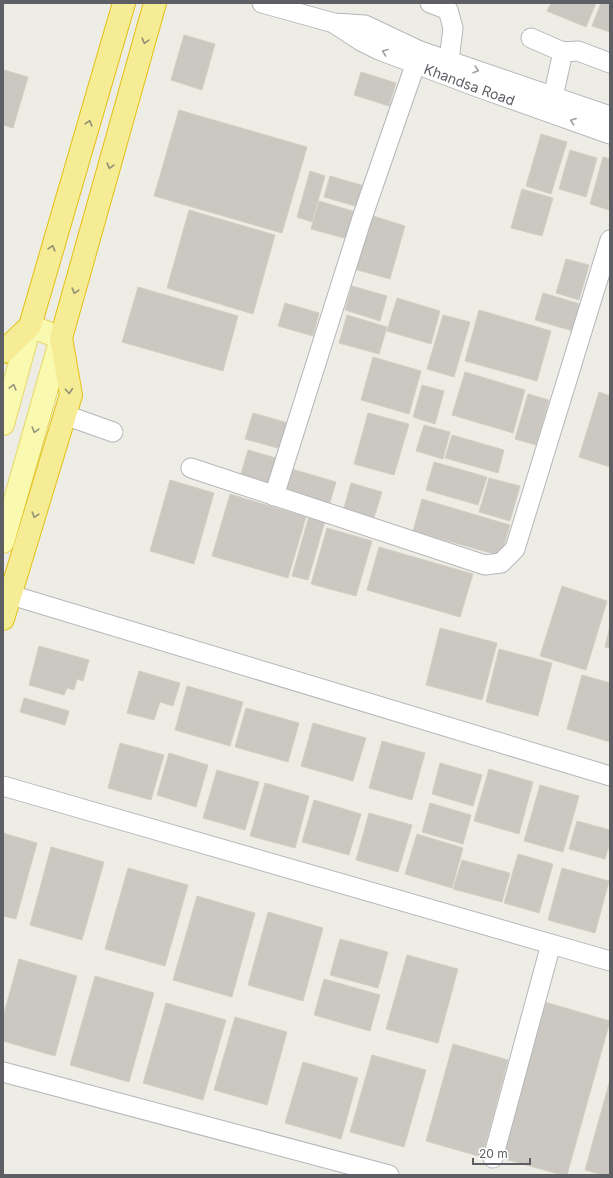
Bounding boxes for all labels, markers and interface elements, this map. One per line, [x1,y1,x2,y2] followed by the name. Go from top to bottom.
[141,37,150,44] one-way arrow
[382,49,389,57] one-way arrow
[422,59,517,108] street label: Khandsa Road
[473,65,480,74] one-way arrow
[570,117,577,125] one-way arrow
[84,120,93,127] one-way arrow
[106,162,115,169] one-way arrow
[47,245,56,252] one-way arrow
[71,287,80,294] one-way arrow
[8,384,17,391] one-way arrow
[65,387,74,394] one-way arrow
[31,426,40,433] one-way arrow
[31,512,39,519] one-way arrow
[473,1140,530,1166] scale bar
[479,1146,508,1161] text: 20 m

